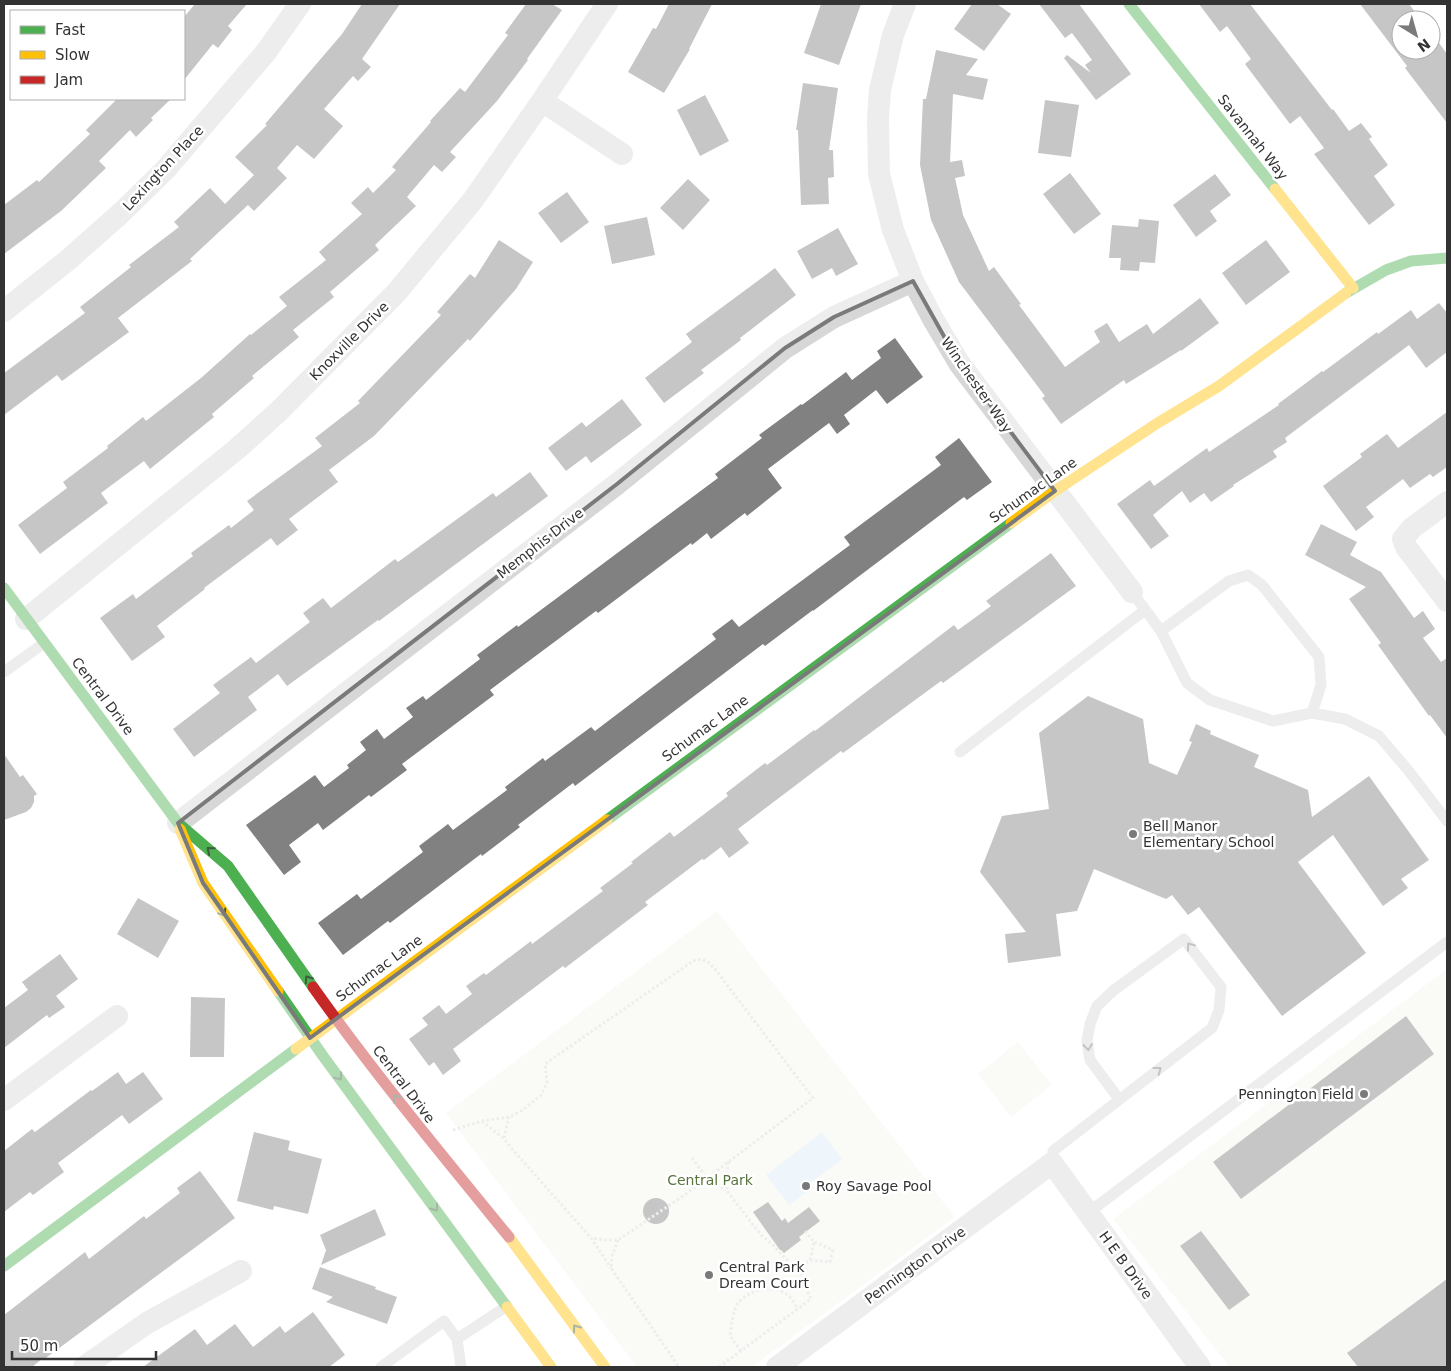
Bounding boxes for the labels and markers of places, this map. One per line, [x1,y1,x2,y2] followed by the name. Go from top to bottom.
[1143,818,1275,850] place label: Bell Manor Elementary School
[1127,828,1139,840] marker: Bell Manor Elementary School
[1238,1086,1354,1102] place label: Pennington Field
[1358,1088,1370,1100] marker: Pennington Field
[816,1178,932,1194] place label: Roy Savage Pool
[800,1180,812,1192] marker: Roy Savage Pool
[719,1259,809,1291] place label: Central Park Dream Court
[703,1269,715,1281] marker: Central Park Dream Court

